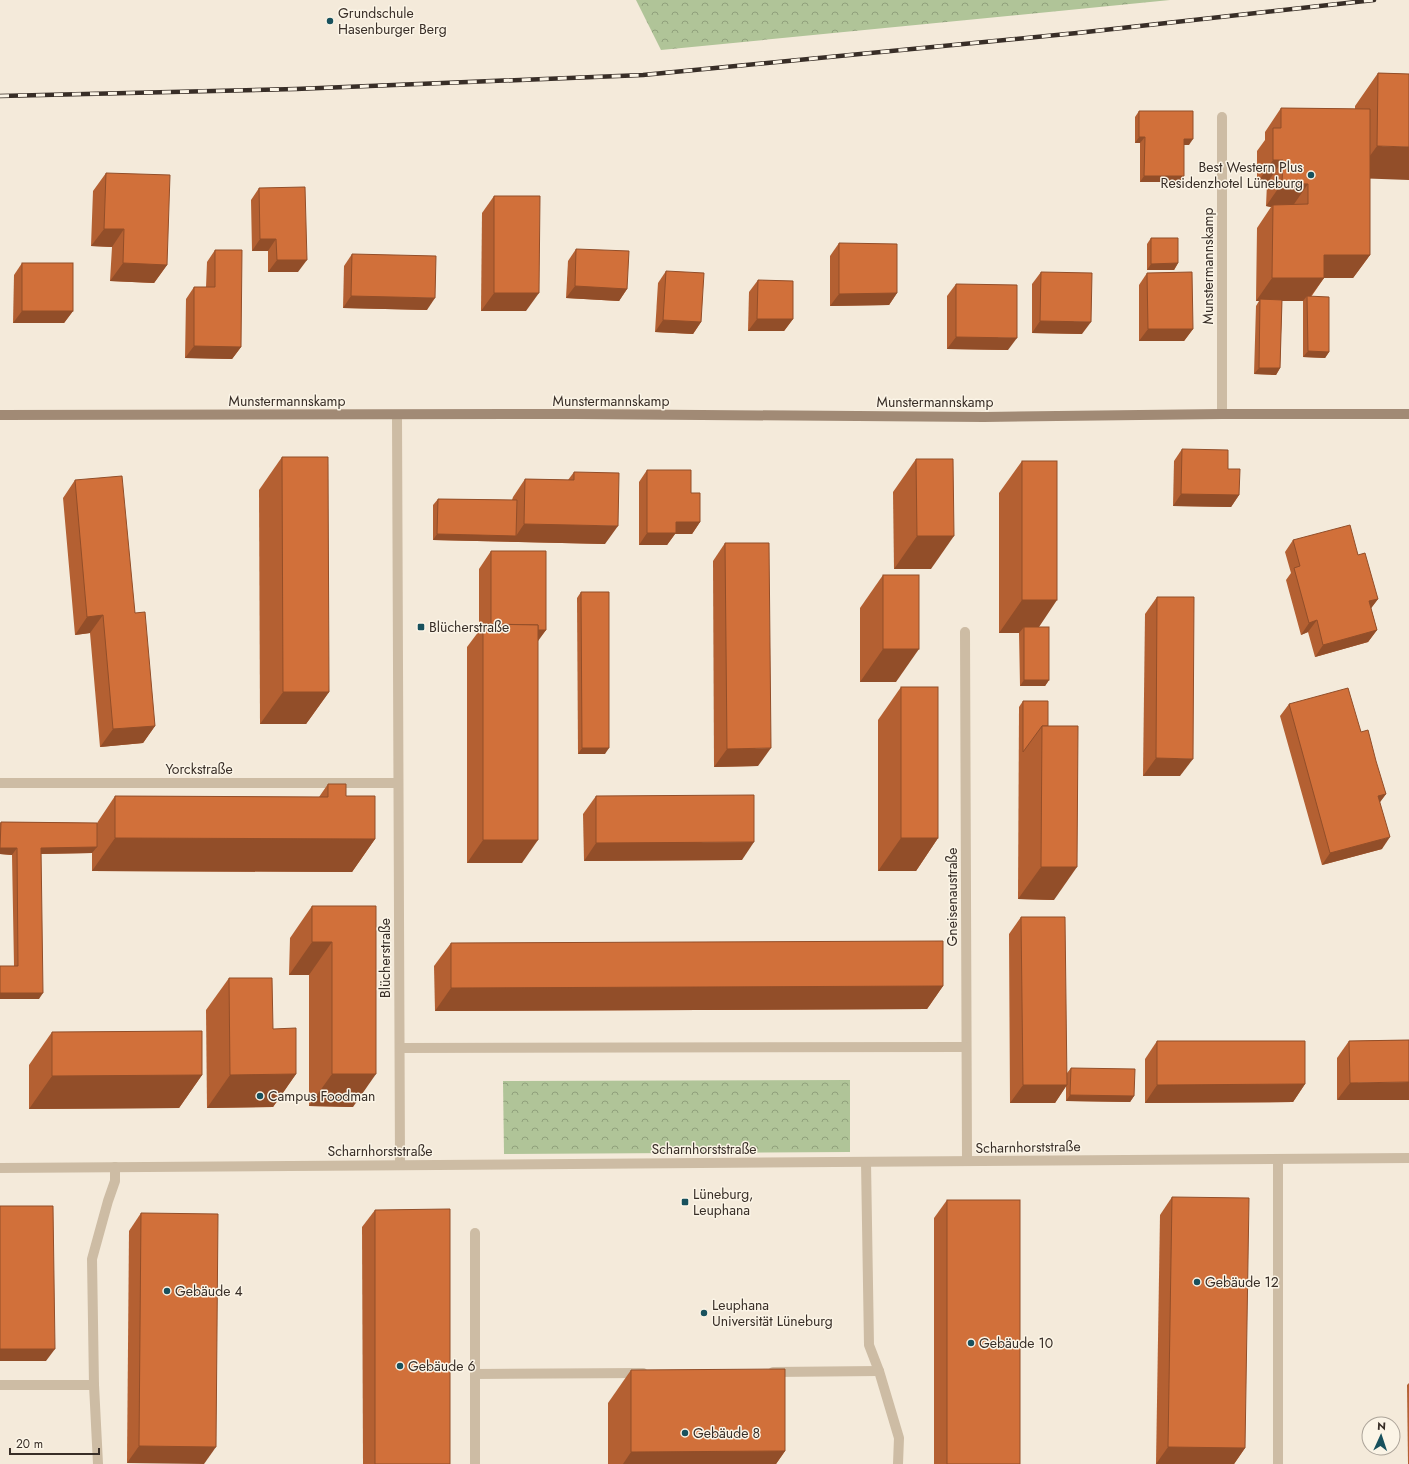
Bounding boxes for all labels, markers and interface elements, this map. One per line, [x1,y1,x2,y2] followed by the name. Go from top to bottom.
[338,3,447,39] place label: Grundschule Hasenburger Berg
[325,16,335,26] marker: Grundschule Hasenburger Berg
[1161,157,1303,193] place label: Best Western Plus Residenzhotel Lüneburg
[1306,170,1316,180] marker: Best Western Plus Residenzhotel Lüneburg
[1198,208,1218,324] street label: Munstermannskamp
[229,391,345,411] street label: Munstermannskamp
[553,391,669,411] street label: Munstermannskamp
[877,392,993,412] street label: Munstermannskamp
[429,617,509,637] place label: Blücherstraße
[416,622,426,632] marker: Blücherstraße
[165,759,233,779] street label: Yorckstraße
[942,848,962,947] street label: Gneisenaustraße
[375,918,395,998] street label: Blücherstraße
[268,1086,375,1106] place label: Campus Foodman
[255,1091,265,1101] marker: Campus Foodman
[975,1136,1081,1158] street label: Scharnhorststraße
[651,1139,757,1159] street label: Scharnhorststraße
[327,1141,433,1161] street label: Scharnhorststraße
[693,1184,753,1220] place label: Lüneburg, Leuphana
[680,1197,690,1207] marker: Lüneburg, Leuphana
[1205,1272,1279,1292] place label: Gebäude 12
[1192,1277,1202,1287] marker: Gebäude 12
[175,1281,243,1301] place label: Gebäude 4
[162,1286,172,1296] marker: Gebäude 4
[712,1295,833,1331] place label: Leuphana Universität Lüneburg
[699,1308,709,1318] marker: Leuphana Universität Lüneburg
[979,1333,1053,1353] place label: Gebäude 10
[966,1338,976,1348] marker: Gebäude 10
[408,1356,476,1376] place label: Gebäude 6
[395,1361,405,1371] marker: Gebäude 6
[1361,1416,1401,1456] north arrow
[1377,1418,1386,1434] text: N
[693,1423,760,1443] place label: Gebäude 8
[680,1428,690,1438] marker: Gebäude 8
[10,1430,99,1456] scale bar
[16,1435,43,1453] text: 20 m

